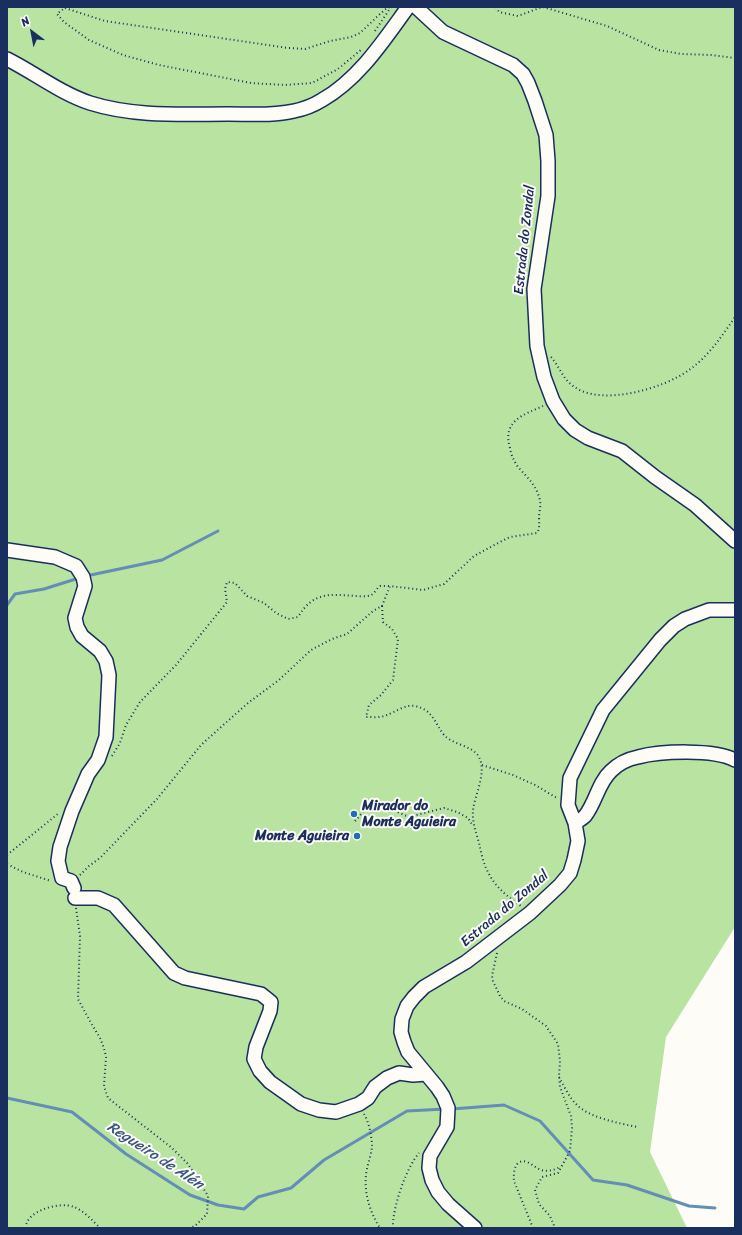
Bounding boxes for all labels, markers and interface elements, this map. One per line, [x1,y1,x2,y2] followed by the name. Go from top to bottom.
[17,11,34,31] text: N
[12,12,52,52] north arrow
[511,184,539,296] street label: Estrada do Zondal
[362,798,456,830] place label: Mirador do Monte Aguieira
[349,809,359,819] marker: Mirador do Monte Aguieira
[255,828,349,844] place label: Monte Aguieira
[352,831,362,841] marker: Monte Aguieira
[457,867,553,951] street label: Estrada do Zondal
[104,1118,206,1194] water label: Regueiro de Alén

